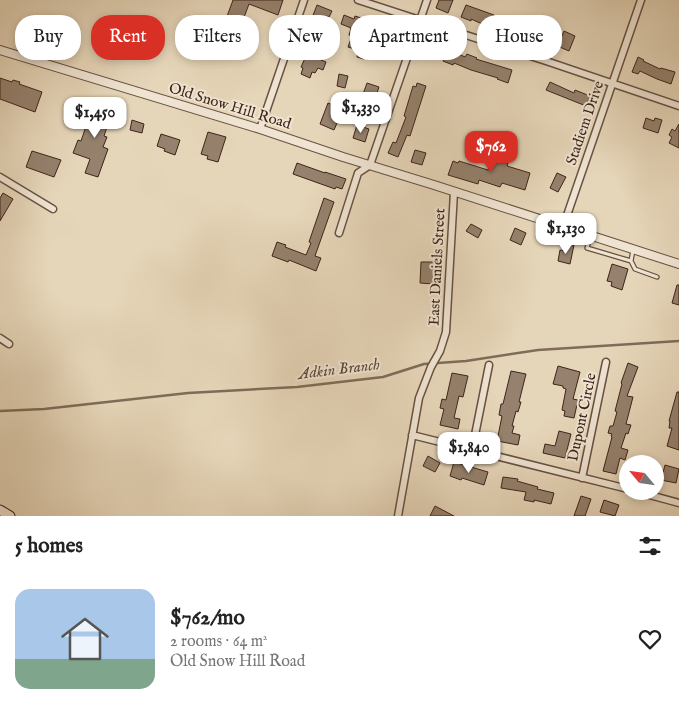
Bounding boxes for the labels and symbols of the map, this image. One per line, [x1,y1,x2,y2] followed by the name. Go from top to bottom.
[167,78,294,134] street label: Old Snow Hill Road
[562,78,608,168] street label: Stadiem Drive
[320,92,402,134] pin: $1,330
[54,96,136,139] pin: $1,450
[461,130,521,173] pin: $762
[424,208,450,326] street label: East Daniels Street
[525,212,607,255] pin: $1,130
[295,355,381,385] water label: Adkin Branch
[563,371,601,463] street label: Dupont Circle
[428,432,510,474] pin: $1,840
[619,455,664,500] north arrow

